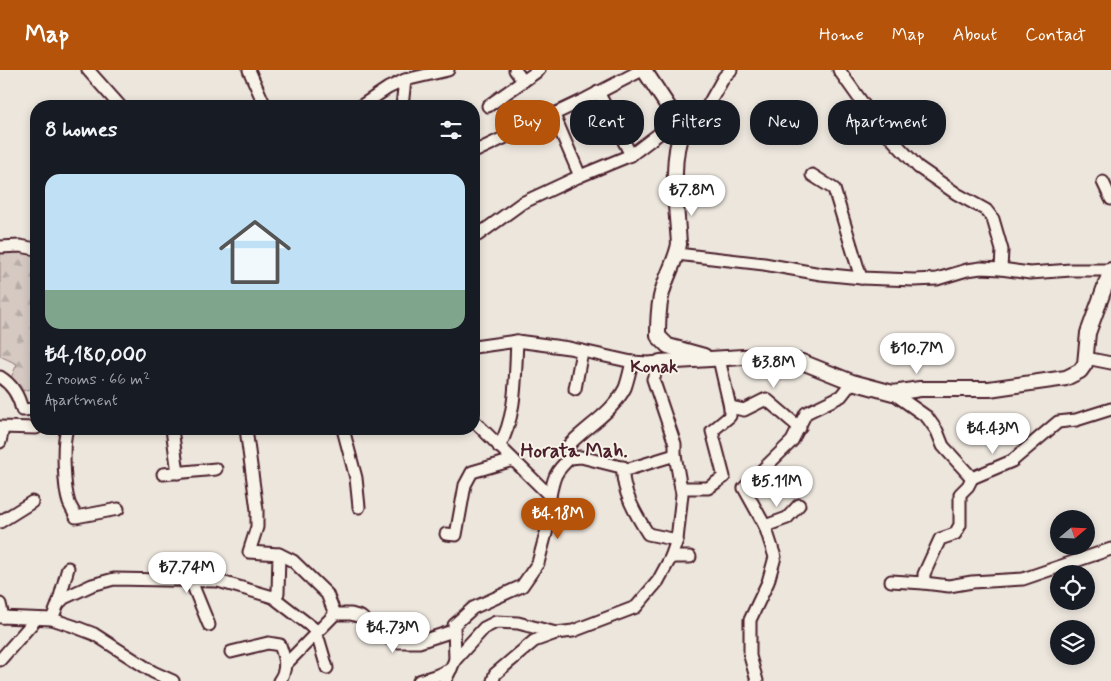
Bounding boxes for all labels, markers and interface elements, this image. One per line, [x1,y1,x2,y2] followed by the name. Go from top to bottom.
[25,20,69,51] text: Map
[819,23,864,47] text: Home
[892,23,925,47] text: Map
[953,23,997,47] text: About
[1025,23,1086,47] text: Contact
[495,100,560,145] chip: Buy
[570,100,644,145] chip: Rent
[654,100,740,145] chip: Filters
[750,100,818,145] chip: New
[828,100,946,145] chip: Apartment
[45,116,117,144] text: 8 homes
[437,116,465,144] icon: filters
[657,174,727,217] pin: ₺7.8M
[669,180,715,201] text: ₺7.8M
[210,207,300,297] icon: home
[876,332,958,375] pin: ₺10.7M
[891,338,943,359] text: ₺10.7M
[45,341,147,369] text: ₺4,180,000
[739,346,809,389] pin: ₺3.8M
[753,352,795,373] text: ₺3.8M
[630,355,678,379] district label: Konak
[45,369,150,390] text: 2 rooms · 66 m²
[45,390,118,411] text: Apartment
[952,412,1034,455] pin: ₺4.43M
[967,418,1019,439] text: ₺4.43M
[520,438,628,465] district label: Horata Mah.
[736,466,818,508] pin: ₺5.11M
[752,471,802,492] text: ₺5.11M
[517,498,599,540] pin: ₺4.18M
[532,503,584,524] text: ₺4.18M
[1050,510,1095,555] north arrow
[1050,510,1095,665] map controls
[146,552,228,594] pin: ₺7.74M
[159,557,215,578] text: ₺7.74M
[1050,565,1095,610] button: locate
[352,612,434,654] pin: ₺4.73M
[367,617,419,638] text: ₺4.73M
[1050,620,1095,665] button: layers

